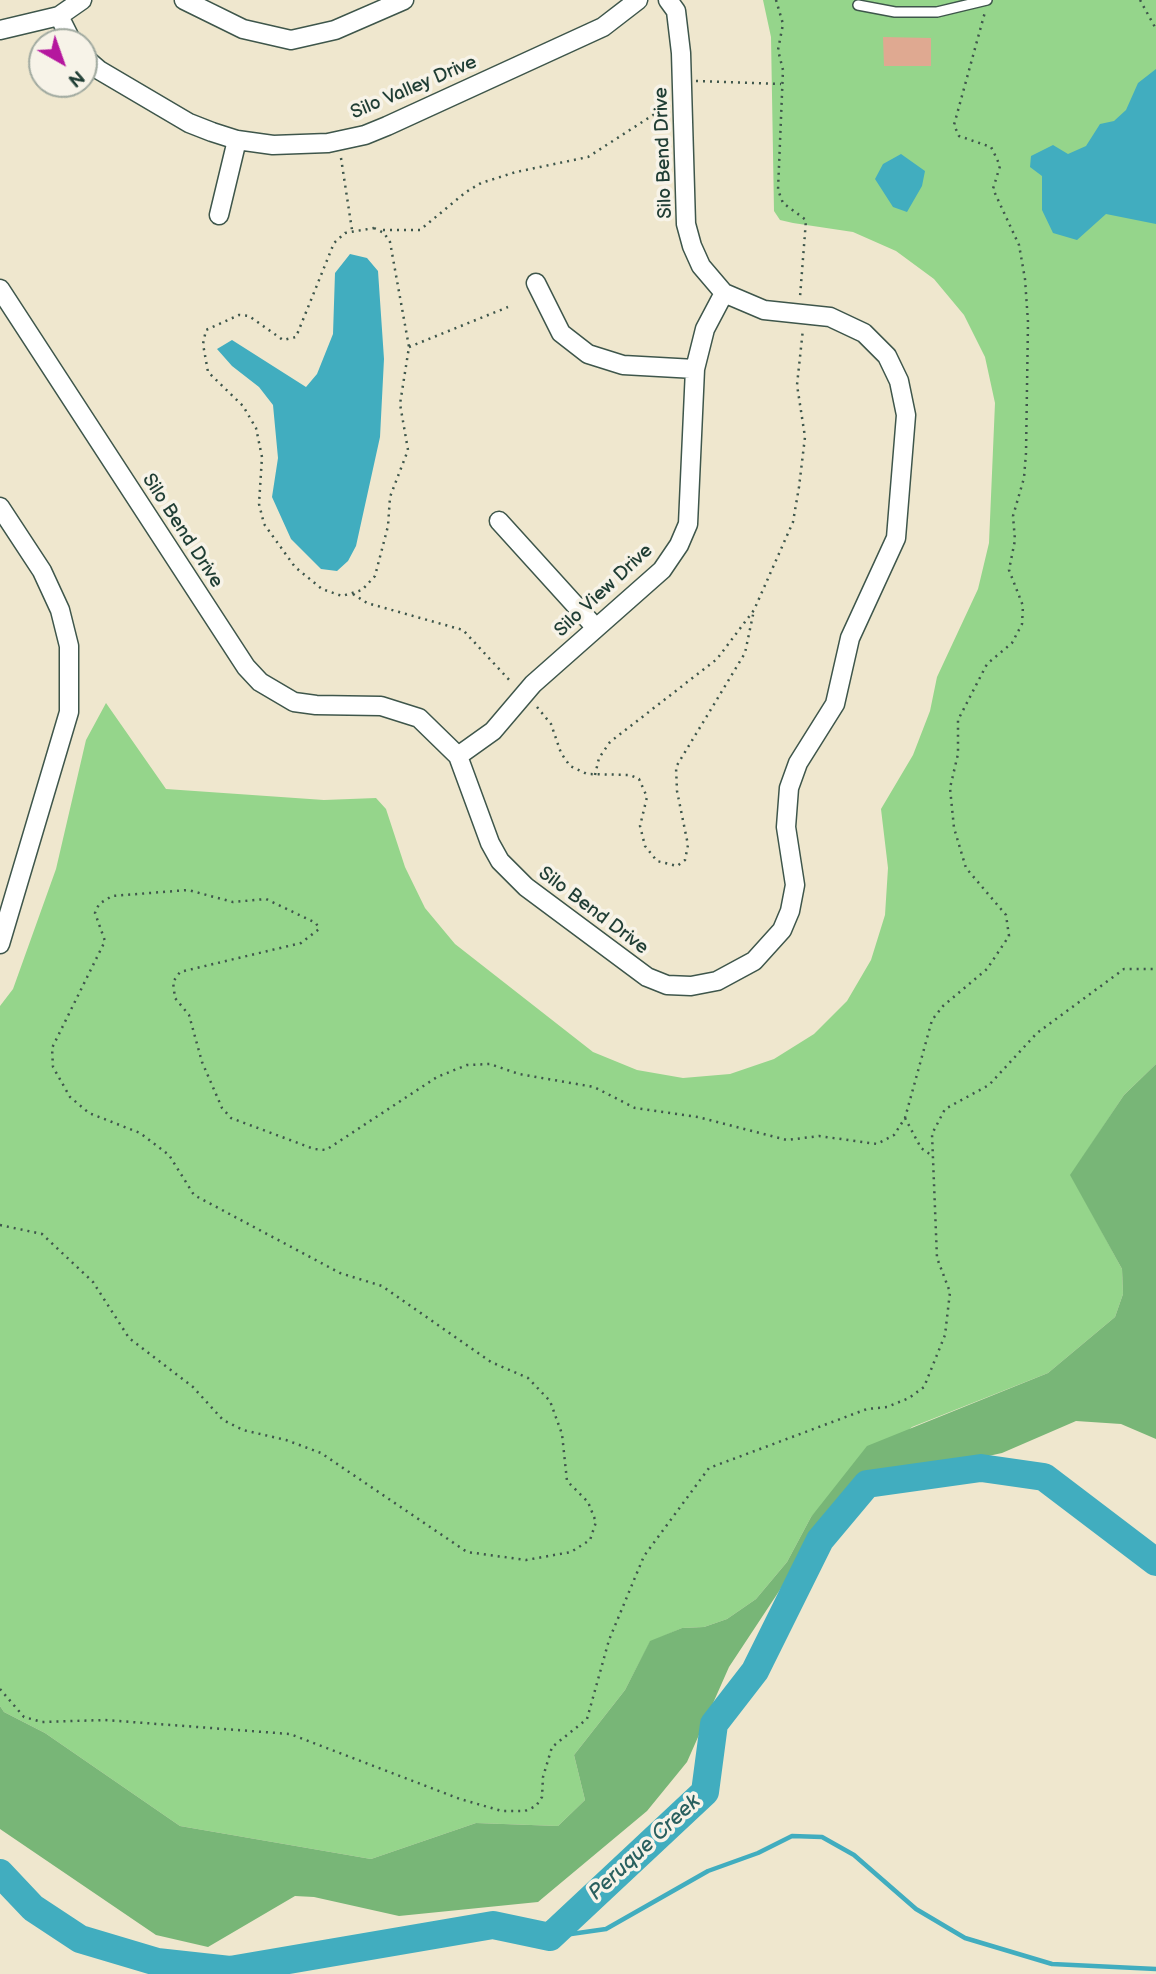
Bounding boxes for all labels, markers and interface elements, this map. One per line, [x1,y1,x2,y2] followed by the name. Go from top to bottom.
[28,28,98,98] north arrow
[348,51,480,125] street label: Silo Valley Drive
[63,65,88,91] text: N
[650,87,678,219] street label: Silo Bend Drive
[137,470,227,592] street label: Silo Bend Drive
[550,540,658,642] street label: Silo View Drive
[534,862,652,960] street label: Silo Bend Drive
[584,1790,706,1906] water label: Peruque Creek

